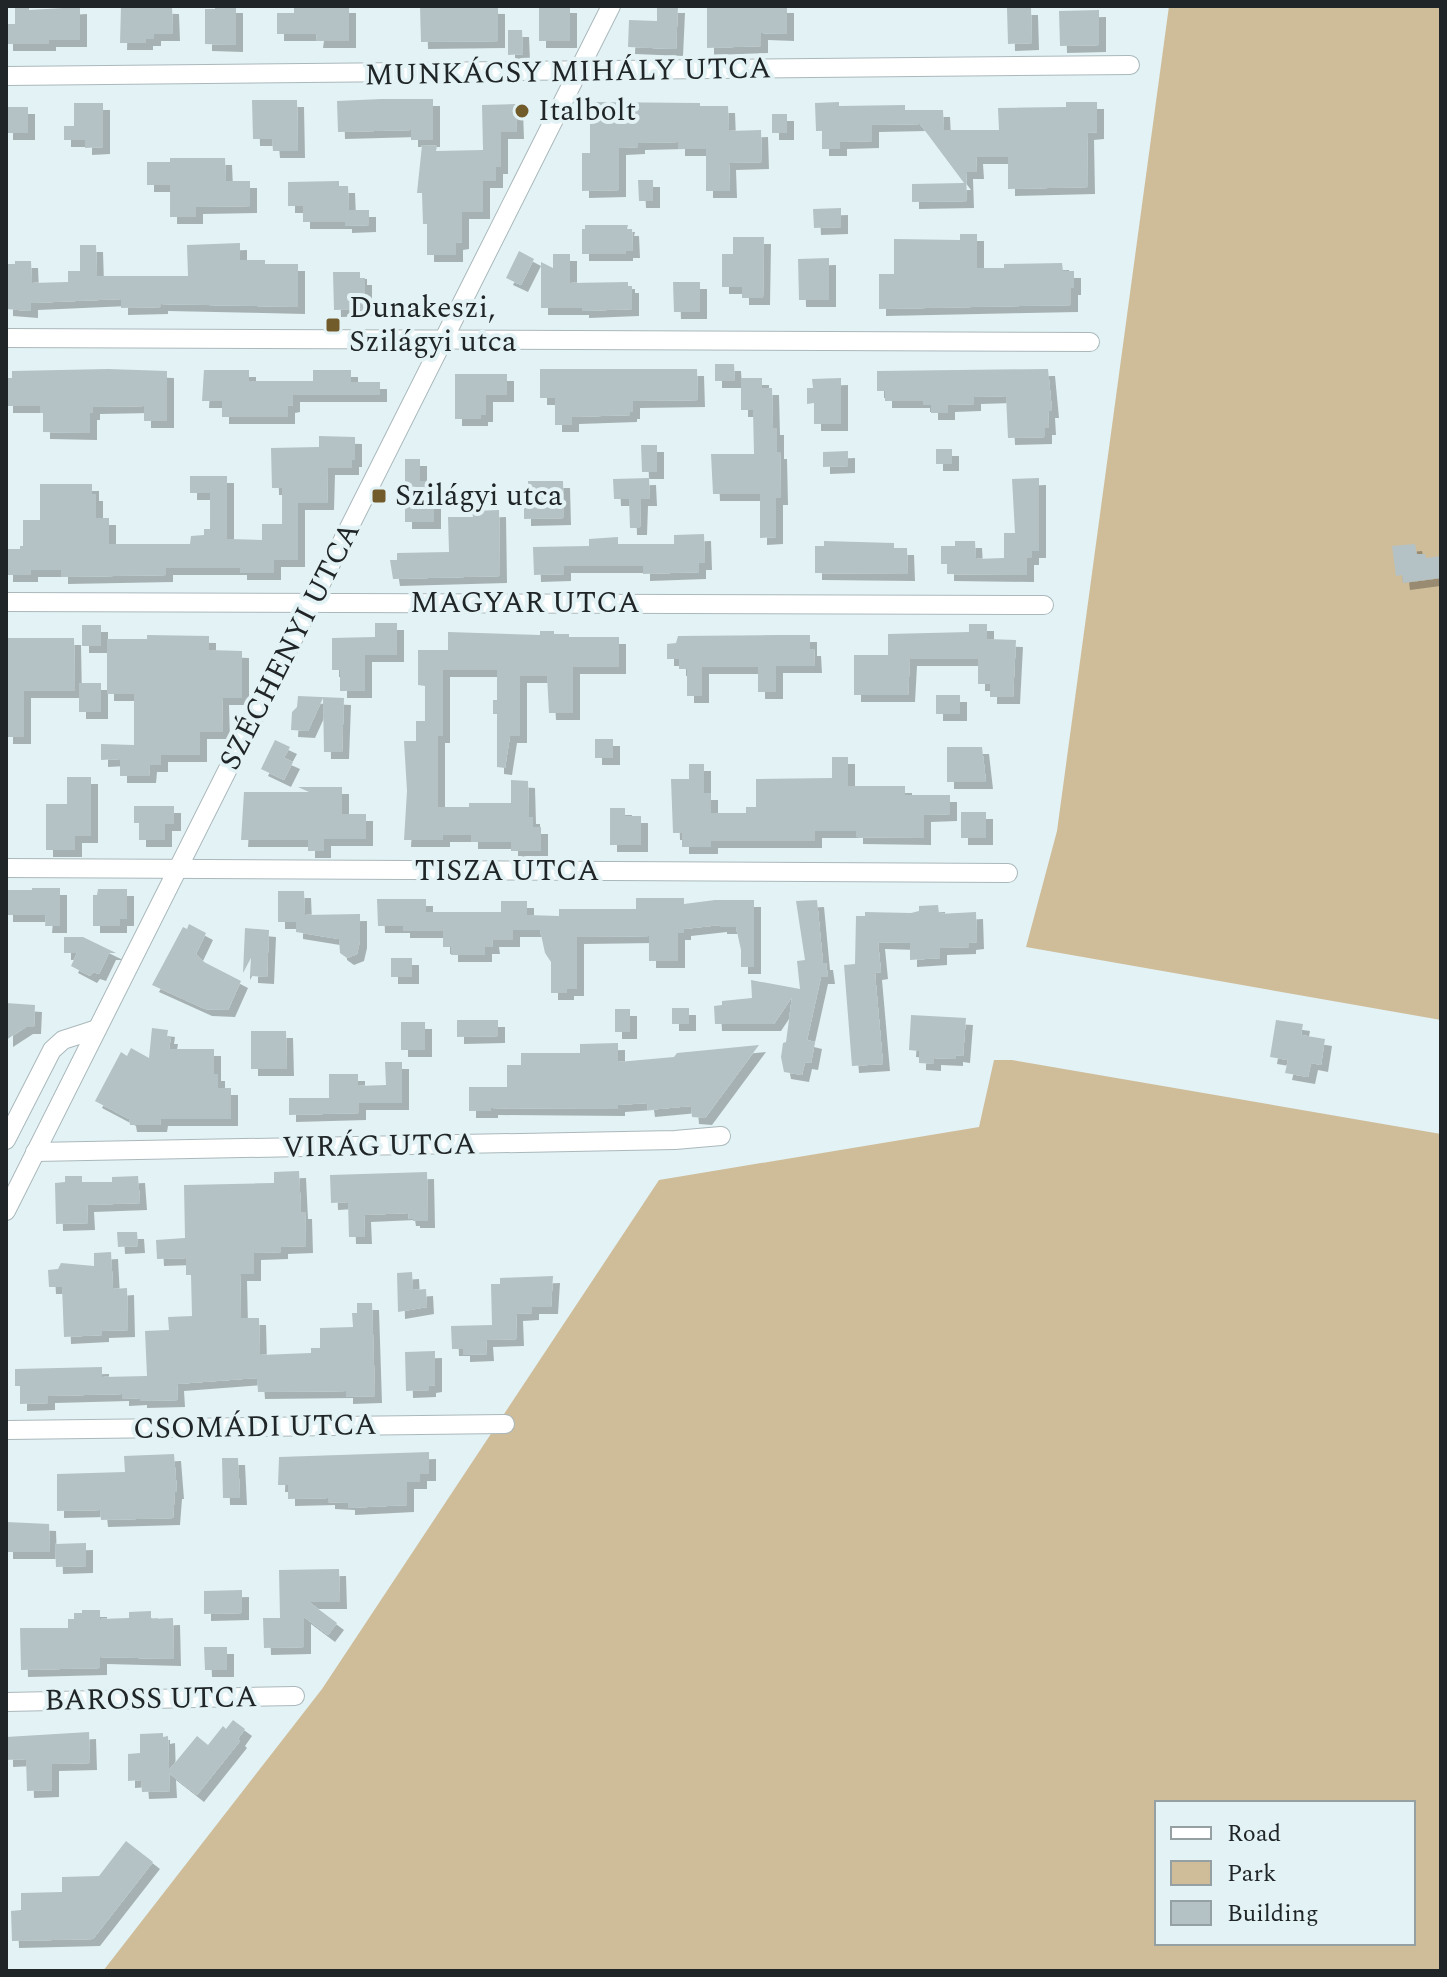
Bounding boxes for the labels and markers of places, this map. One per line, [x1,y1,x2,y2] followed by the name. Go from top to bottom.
[538,88,636,134] place label: Italbolt
[513,102,531,120] marker: Italbolt
[349,285,517,365] place label: Dunakeszi, Szilágyi utca
[324,316,342,334] marker: Dunakeszi, Szilágyi utca
[395,473,563,519] place label: Szilágyi utca
[370,487,388,505] marker: Szilágyi utca

